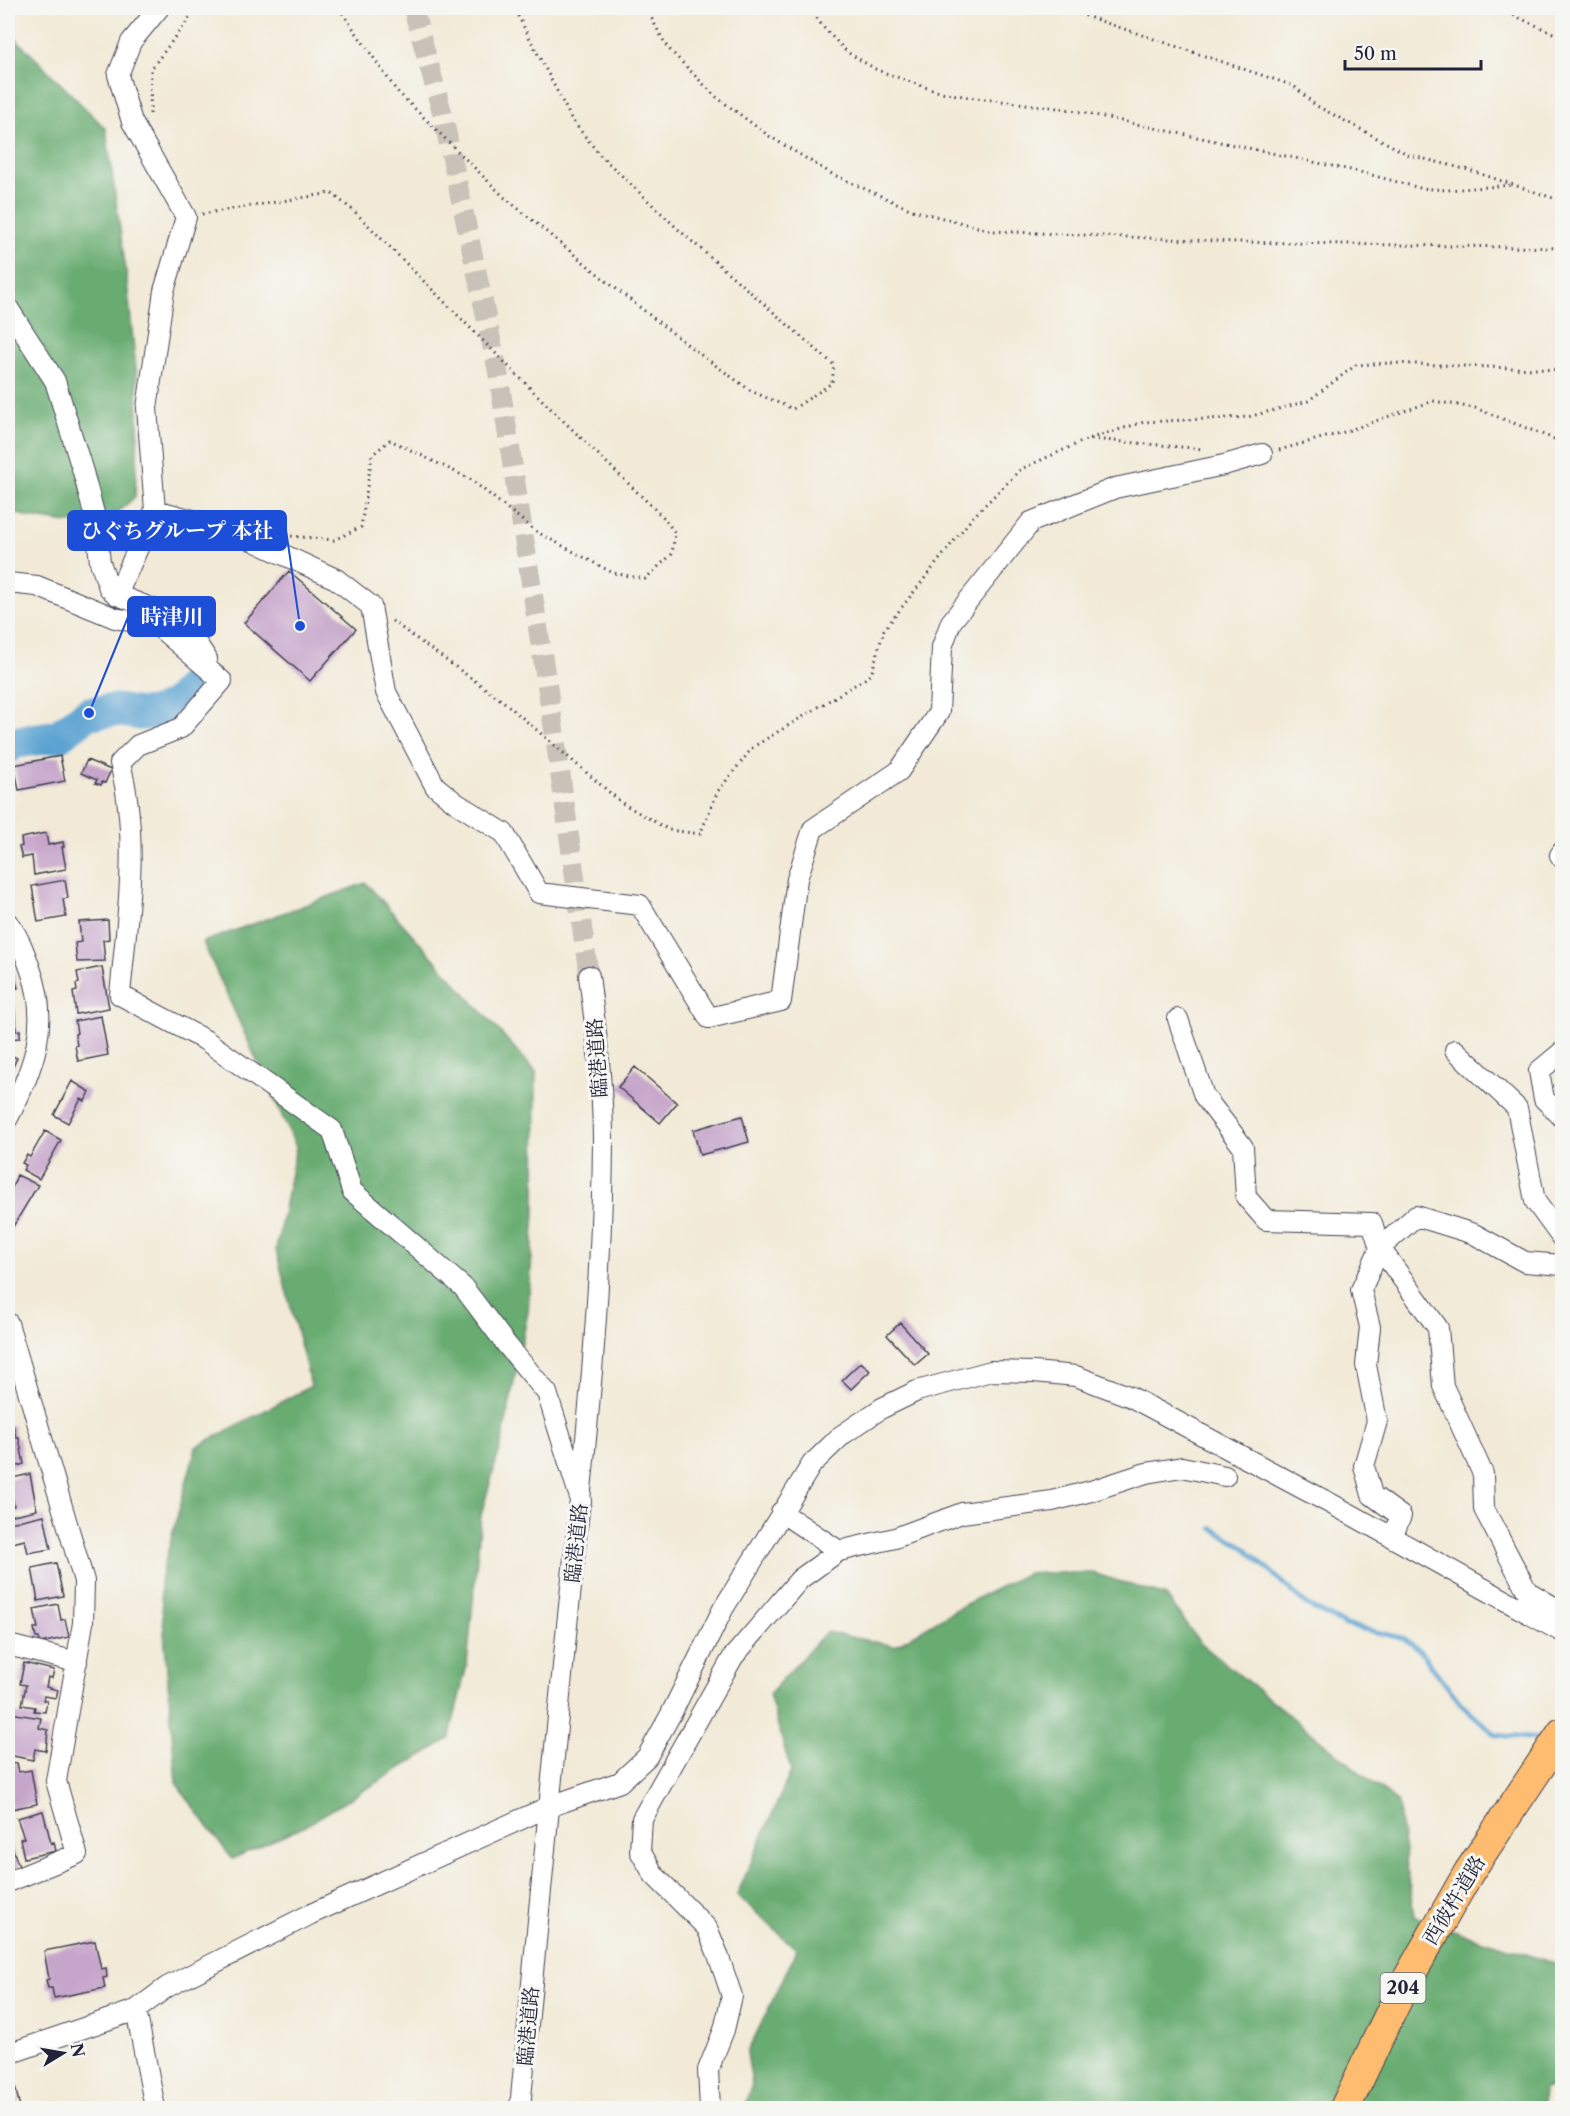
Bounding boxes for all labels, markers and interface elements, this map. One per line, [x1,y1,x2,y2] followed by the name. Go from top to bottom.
[1345,33,1482,71] scale bar
[1354,43,1397,65] text: 50 m
[68,511,286,550] callout: ひぐちグループ 本社
[81,518,273,543] text: ひぐちグループ 本社
[128,597,215,636] callout: 時津川
[141,604,204,629] text: 時津川
[582,1017,612,1099] street label: 臨港道路
[560,1502,592,1584] street label: 臨港道路
[1418,1851,1490,1949] street label: 西彼杵道路
[1380,1973,1426,2003] road number: 204
[513,1985,543,2067] street label: 臨港道路
[33,2023,93,2083] north arrow
[67,2041,89,2059] text: N

